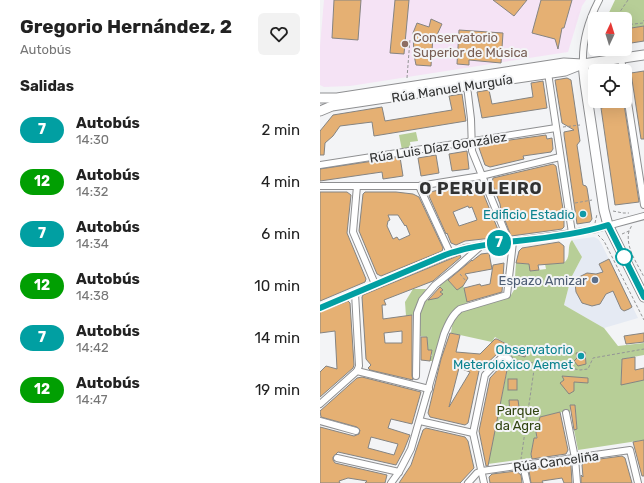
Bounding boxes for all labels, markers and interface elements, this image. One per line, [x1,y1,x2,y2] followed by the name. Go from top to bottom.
[588,12,632,56] north arrow
[588,12,632,108] map controls
[258,13,300,55] button: heart
[20,15,232,38] text: Gregorio Hernández, 2
[413,30,528,60] place label: Conservatorio Superior de Música
[400,39,410,49] marker: Conservatorio Superior de Música
[20,42,71,57] text: Autobús
[588,64,632,108] button: locate
[390,72,514,106] street label: Rúa Manuel Murguía
[20,77,74,95] text: Salidas
[76,114,140,132] text: Autobús
[38,121,46,138] text: 7
[261,121,300,139] text: 2 min
[368,129,508,166] street label: Rúa Luis Díaz González
[76,132,109,147] text: 14:30
[76,166,140,184] text: Autobús
[34,173,50,190] text: 12
[261,173,300,191] text: 4 min
[419,178,543,198] district label: O PERULEIRO
[76,184,108,199] text: 14:32
[483,207,575,222] place label: Edificio Estadio
[578,209,588,219] marker: Edificio Estadio
[76,218,140,236] text: Autobús
[38,225,46,242] text: 7
[261,225,300,243] text: 6 min
[486,230,512,256] line badge: 7
[495,234,503,251] text: 7
[76,236,109,251] text: 14:34
[615,248,633,266] unlabelled marker
[76,270,140,288] text: Autobús
[499,273,587,288] place label: Espazo Amizar
[590,275,600,285] marker: Espazo Amizar
[34,277,50,294] text: 12
[254,277,300,295] text: 10 min
[76,288,109,303] text: 14:38
[76,322,140,340] text: Autobús
[38,329,46,346] text: 7
[255,329,300,347] text: 14 min
[76,340,109,355] text: 14:42
[453,342,573,372] place label: Observatorio Meterolóxico Aemet
[576,351,586,361] marker: Observatorio Meterolóxico Aemet
[76,374,140,392] text: Autobús
[34,381,50,398] text: 12
[255,381,300,399] text: 19 min
[76,392,107,407] text: 14:47
[495,403,541,434] park label: Parque da Agra
[512,448,600,475] street label: Rúa Canceliña

